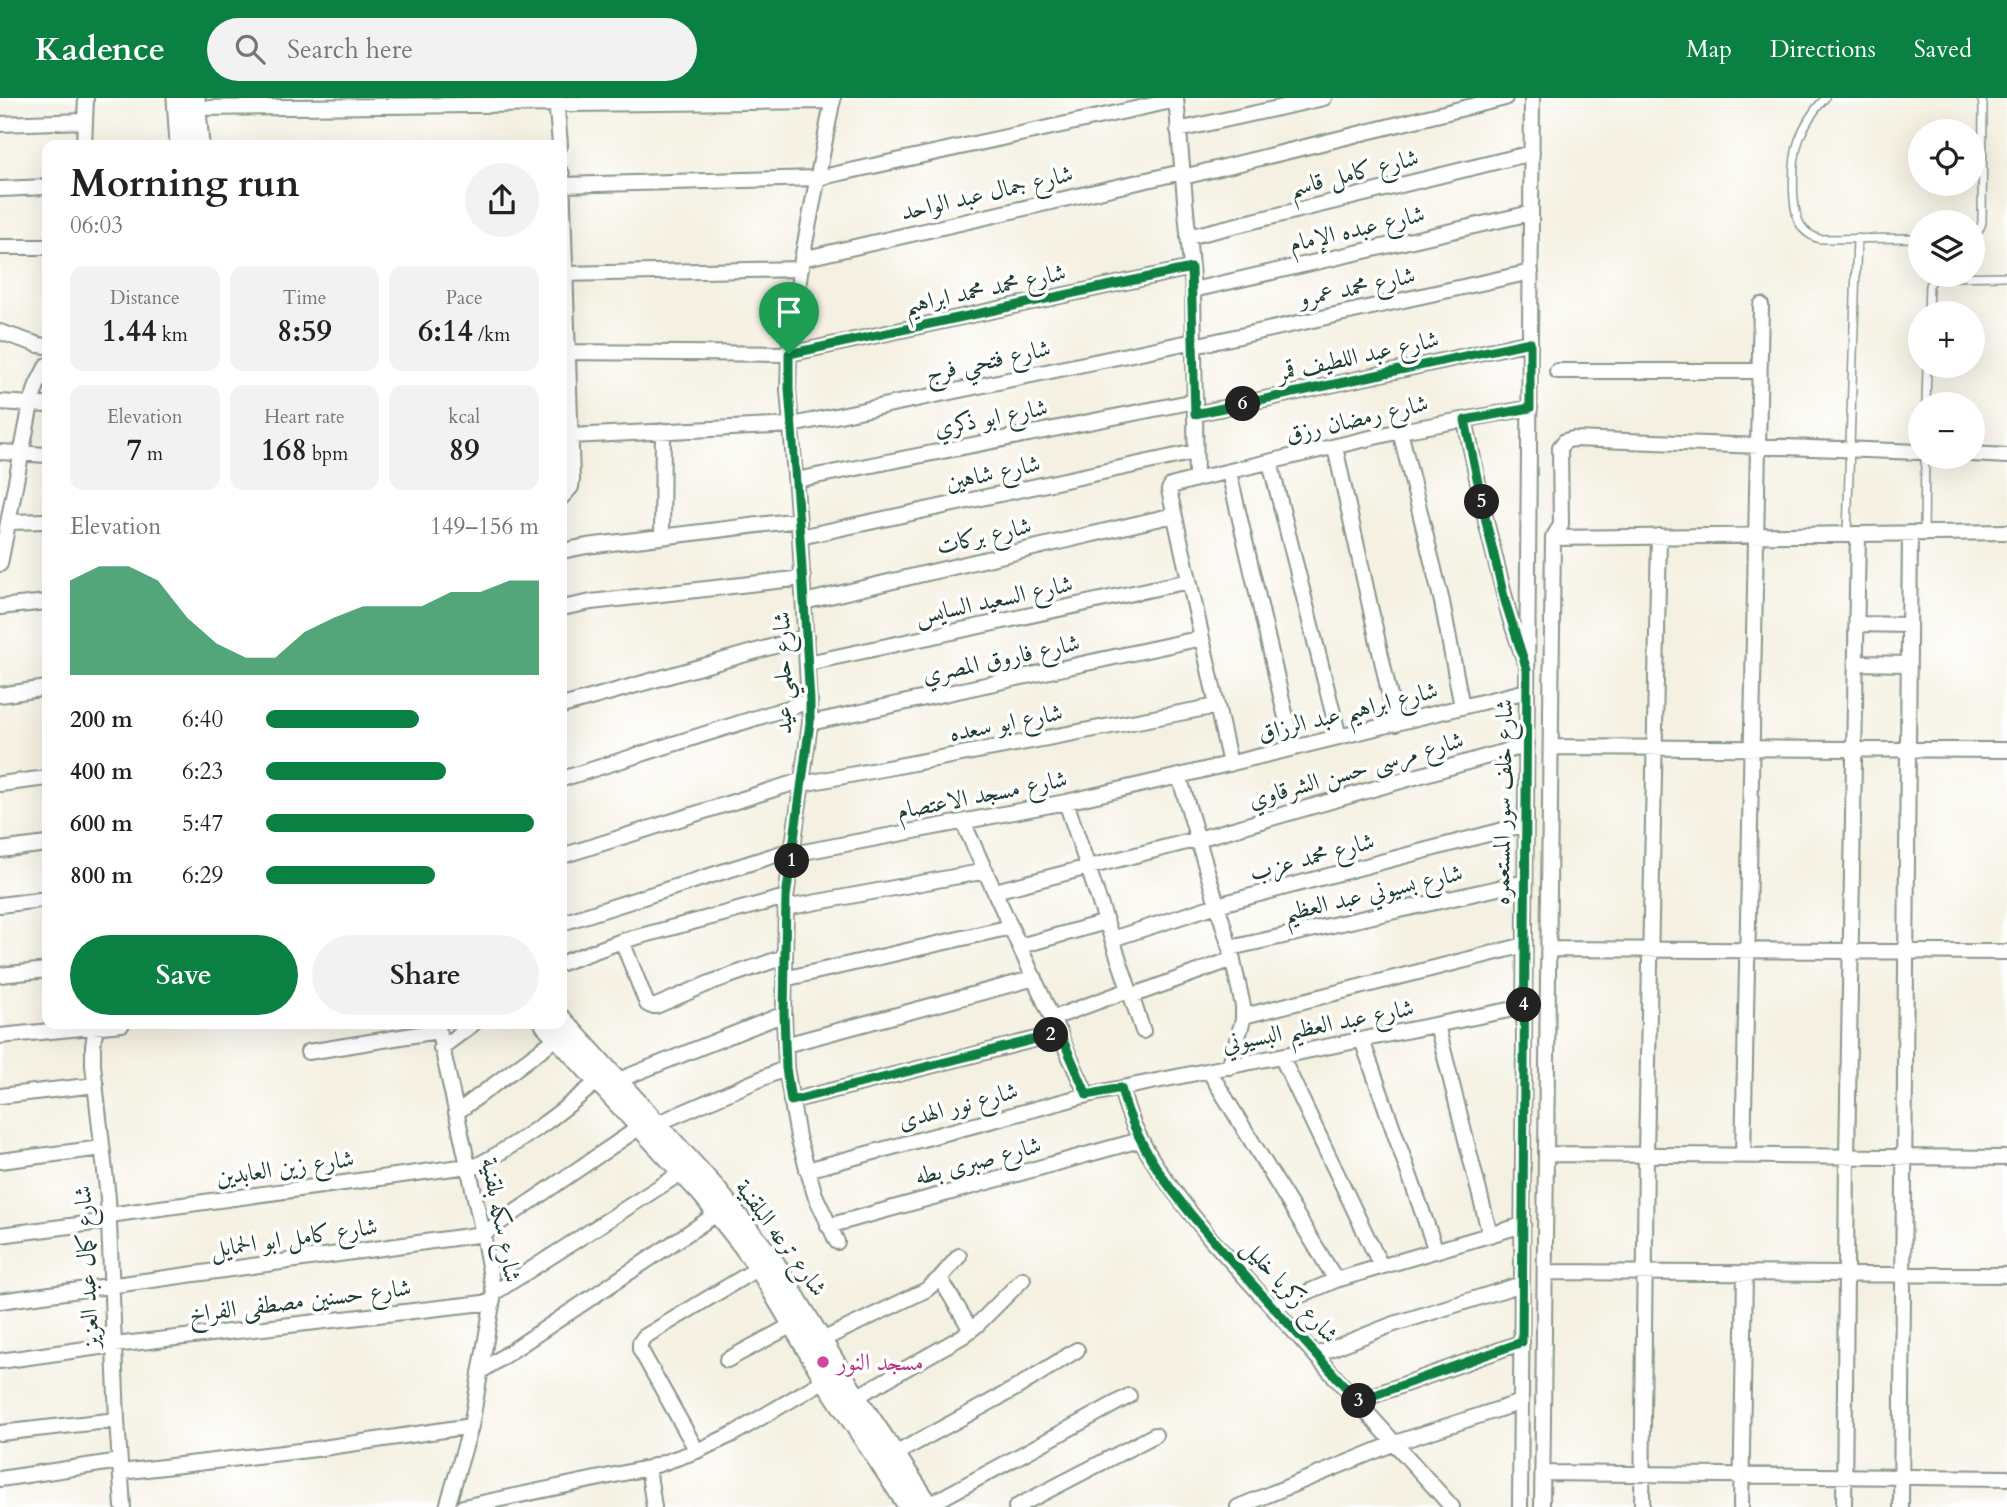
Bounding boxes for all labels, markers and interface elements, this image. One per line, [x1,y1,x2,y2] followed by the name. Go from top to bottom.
[207,18,697,81] search box
[35,27,165,72] text: Kadence
[231,30,269,68] icon: search
[287,32,413,67] text: Search here
[1686,33,1732,66] text: Map
[1770,33,1876,66] text: Directions
[1914,33,1972,66] text: Saved
[1908,119,1985,469] map controls
[1908,119,1985,196] button: locate
[1286,141,1424,212] street label: شارع كامل قاسم
[898,157,1077,232] street label: شارع جمال عبد الواحد
[70,158,300,210] text: Morning run
[465,163,539,237] button: share
[1286,197,1429,265] street label: شارع عبده الإمام
[70,210,123,241] text: 06:03
[1908,210,1985,287] button: layers
[901,256,1070,329] street label: شارع محمد محمد ابراهيم
[1293,259,1419,319] street label: شارع محمد عمرو
[759,282,819,354] pin
[110,285,180,311] text: Distance
[283,285,326,311] text: Time
[446,285,483,311] text: Pace
[770,293,808,331] icon: arrive
[1908,301,1985,378] button: +
[102,311,157,352] text: 1.44
[277,311,332,352] text: 8:59
[418,311,473,352] text: 6:14
[157,322,188,348] text: km
[473,322,510,348] text: /km
[1271,323,1443,393] street label: شارع عبد اللطيف قمر
[922,332,1055,396] street label: شارع فتحي فرج
[1226,386,1260,422] pin: 6
[1282,387,1432,454] street label: شارع رمضان رزق
[1238,390,1247,416] text: 6
[931,391,1051,448] street label: شارع ابو ذكري
[1908,392,1985,469] button: −
[107,404,183,430] text: Elevation
[264,404,345,430] text: Heart rate
[448,404,480,430] text: kcal
[127,430,142,471] text: 7
[261,430,307,471] text: 168
[449,430,480,471] text: 89
[142,441,163,467] text: m
[307,441,348,467] text: bpm
[942,447,1044,502] street label: شارع شاهين
[1464,484,1500,520] pin: 5
[1477,488,1486,514] text: 5
[933,509,1036,566] street label: شارع بركات
[70,511,161,542] text: Elevation
[430,511,539,542] text: 149–156 m
[912,567,1077,636] street label: شارع السعيد السايس
[765,611,807,735] street label: شارع حلمي عيد
[919,626,1083,695] street label: شارع فاروق المصري
[1255,674,1443,757] street label: شارع ابراهيم عبد الرزاق
[946,696,1066,753] street label: شارع ابو سعده
[1485,699,1524,905] street label: شارع خلف سور المستعمره
[70,704,133,735] text: 200 m
[182,704,223,735] text: 6:40
[1244,723,1468,819] street label: شارع مرسى حسن الشرقاوي
[70,756,133,787] text: 400 m
[182,756,223,787] text: 6:23
[894,762,1071,832] street label: شارع مسجد الاعتصام
[70,808,133,839] text: 600 m
[182,808,223,839] text: 5:47
[1246,824,1379,892] street label: شارع محمد عزب
[774,844,810,878] pin: 1
[787,847,796,873] text: 1
[1280,856,1468,937] street label: شارع بسيوني عبد العظيم
[70,860,133,891] text: 800 m
[182,860,223,891] text: 6:29
[70,935,298,1015] button: Save
[312,935,539,1015] button: Share
[1506,988,1542,1023] pin: 4
[1219,991,1418,1068] street label: شارع عبد العظيم البسيوني
[1519,991,1528,1017] text: 4
[1034,1018,1068,1052] pin: 2
[1046,1021,1055,1047] text: 2
[894,1074,1022,1141] street label: شارع نور الهدى
[911,1128,1046,1197] street label: شارع صبرى بطه
[214,1142,357,1197] street label: شارع زين العابدين
[470,1155,529,1286] street label: شارع سكه بلقنية
[725,1173,835,1305] street label: شارع ترعه البلقنية
[66,1185,111,1352] street label: شارع كمال عبد العزيز
[208,1210,380,1269] street label: شارع كامل ابو الحمايل
[1232,1231,1346,1353] street label: شارع زكريا خليل
[187,1271,414,1335] street label: شارع حسنين مصطفى الفراخ
[835,1346,924,1379] place label: مسجد النور
[815,1354,831,1370] marker: مسجد النور
[1342,1384,1376,1418] pin: 3
[1354,1387,1363,1413] text: 3

